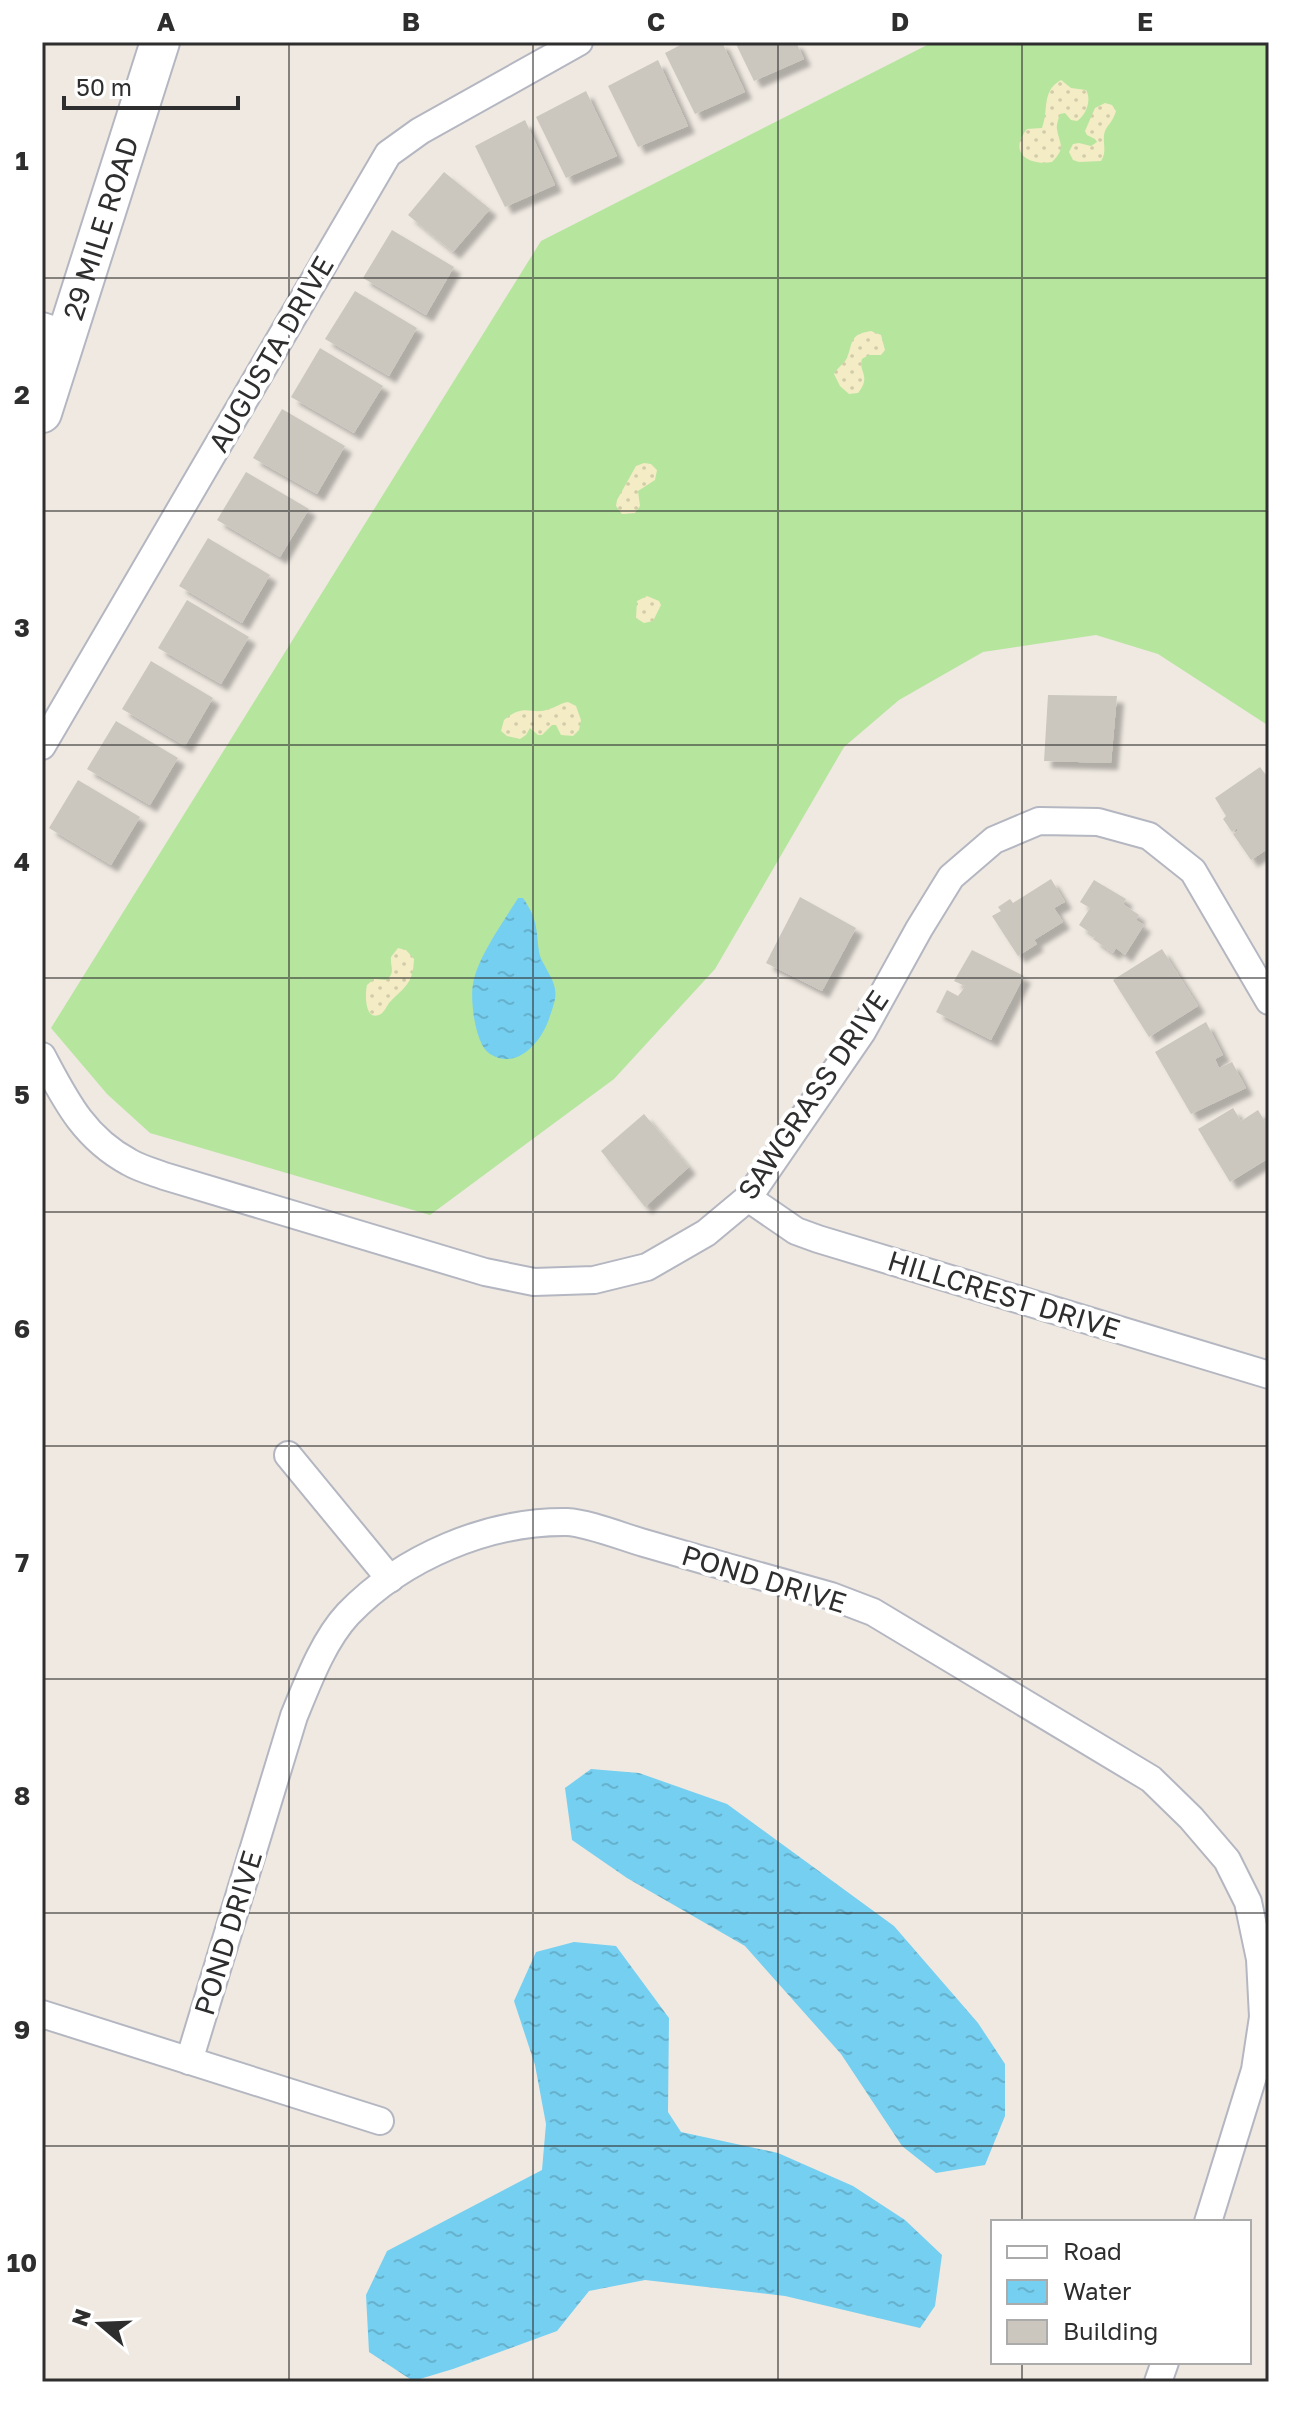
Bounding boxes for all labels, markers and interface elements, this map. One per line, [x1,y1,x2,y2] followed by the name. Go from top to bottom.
[157,6,176,37] text: A
[402,6,420,37] text: B
[647,6,665,37] text: C
[891,6,909,37] text: D
[1137,6,1153,37] text: E
[64,60,238,110] scale bar
[76,72,132,101] text: 50 m
[56,132,145,324] street label: 29 MILE ROAD
[15,145,29,176] text: 1
[201,250,340,457] street label: AUGUSTA DRIVE
[14,379,30,410] text: 2
[14,612,30,643] text: 3
[14,846,30,877] text: 4
[730,984,895,1205] street label: SAWGRASS DRIVE
[14,1079,30,1110] text: 5
[884,1243,1124,1346] street label: HILLCREST DRIVE
[14,1313,30,1344] text: 6
[678,1538,850,1619] street label: POND DRIVE
[15,1547,29,1578] text: 7
[14,1780,30,1811] text: 8
[187,1847,268,2019] street label: POND DRIVE
[14,2014,30,2045] text: 9
[991,2220,1251,2364] legend
[1063,2236,1122,2265] text: Road
[7,2247,37,2278] text: 10
[1063,2276,1131,2305] text: Water
[60,2284,140,2364] north arrow
[65,2305,96,2330] text: N
[1063,2316,1158,2345] text: Building

